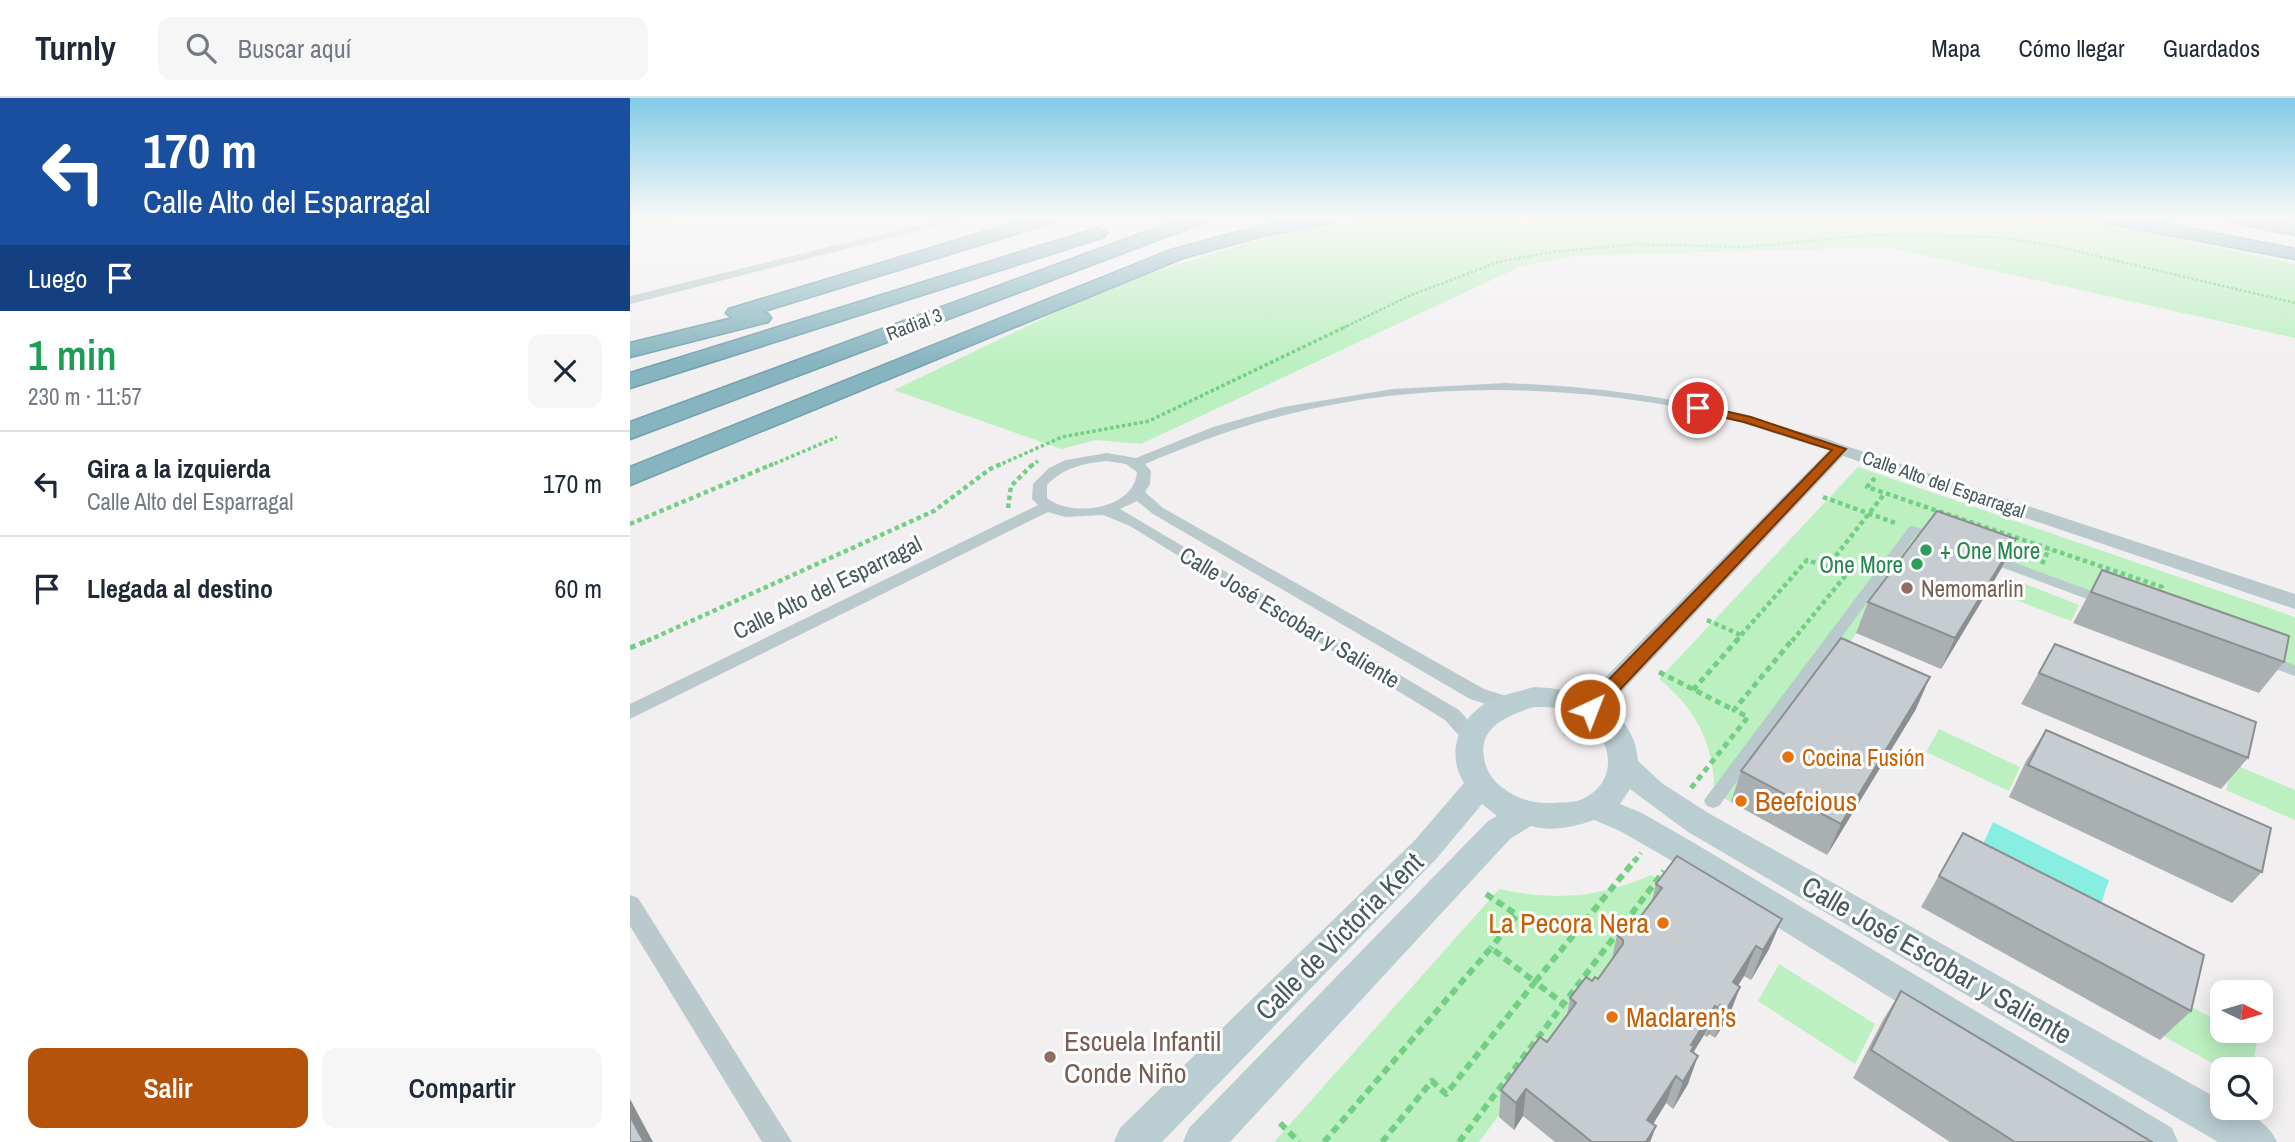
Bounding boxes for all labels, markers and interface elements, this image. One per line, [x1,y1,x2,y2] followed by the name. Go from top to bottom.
[158,17,648,80] search box
[35,26,116,70] text: Turnly
[182,29,220,67] icon: search
[238,31,352,66] text: Buscar aquí
[1931,32,1981,64] text: Mapa
[2019,32,2125,64] text: Cómo llegar
[2163,32,2260,64] text: Guardados
[143,117,257,183] text: 170 m
[28,126,119,217] icon: left
[143,180,430,223] text: Calle Alto del Esparragal
[101,259,139,297] icon: arrive
[28,261,87,296] text: Luego
[882,301,946,347] street label: Radial 3
[28,327,117,383] text: 1 min
[528,334,602,408] button: close
[1668,378,1728,438] pin
[28,381,142,412] text: 230 m · 11:57
[1679,389,1717,427] icon: arrive
[1859,444,2029,524] street label: Calle Alto del Esparragal
[87,451,271,486] text: Gira a la izquierda
[28,465,66,503] icon: left
[543,466,602,501] text: 170 m
[87,486,294,517] text: Calle Alto del Esparragal
[727,528,927,646] street label: Calle Alto del Esparragal
[1940,535,2040,566] place label: + One More
[1174,539,1406,695] street label: Calle José Escobar y Saliente
[1918,542,1934,558] marker: + One More
[1819,549,1903,580] place label: One More
[1909,556,1925,572] marker: One More
[28,570,66,608] icon: arrive
[87,571,273,606] text: Llegada al destino
[555,571,602,606] text: 60 m
[1921,573,2024,604] place label: Nemomarlin
[1899,580,1915,596] marker: Nemomarlin
[1553,672,1627,746] position arrow
[1802,742,1925,773] place label: Cocina Fusión
[1780,749,1796,765] marker: Cocina Fusión
[1755,782,1857,820] place label: Beefcious
[1733,793,1749,809] marker: Beefcious
[1247,844,1431,1028] street label: Calle de Victoria Kent
[1795,867,2079,1053] street label: Calle José Escobar y Saliente
[1488,904,1649,942] place label: La Pecora Nera
[1655,915,1671,931] marker: La Pecora Nera
[2210,980,2273,1043] north arrow
[2210,980,2273,1120] map controls
[1626,998,1737,1036] place label: Maclaren’s
[1604,1009,1620,1025] marker: Maclaren’s
[1064,1022,1221,1092] place label: Escuela Infantil Conde Niño
[28,1048,308,1128] button: Salir
[322,1048,602,1128] button: Compartir
[1042,1049,1058,1065] marker: Escuela Infantil Conde Niño
[2210,1057,2273,1120] button: search

